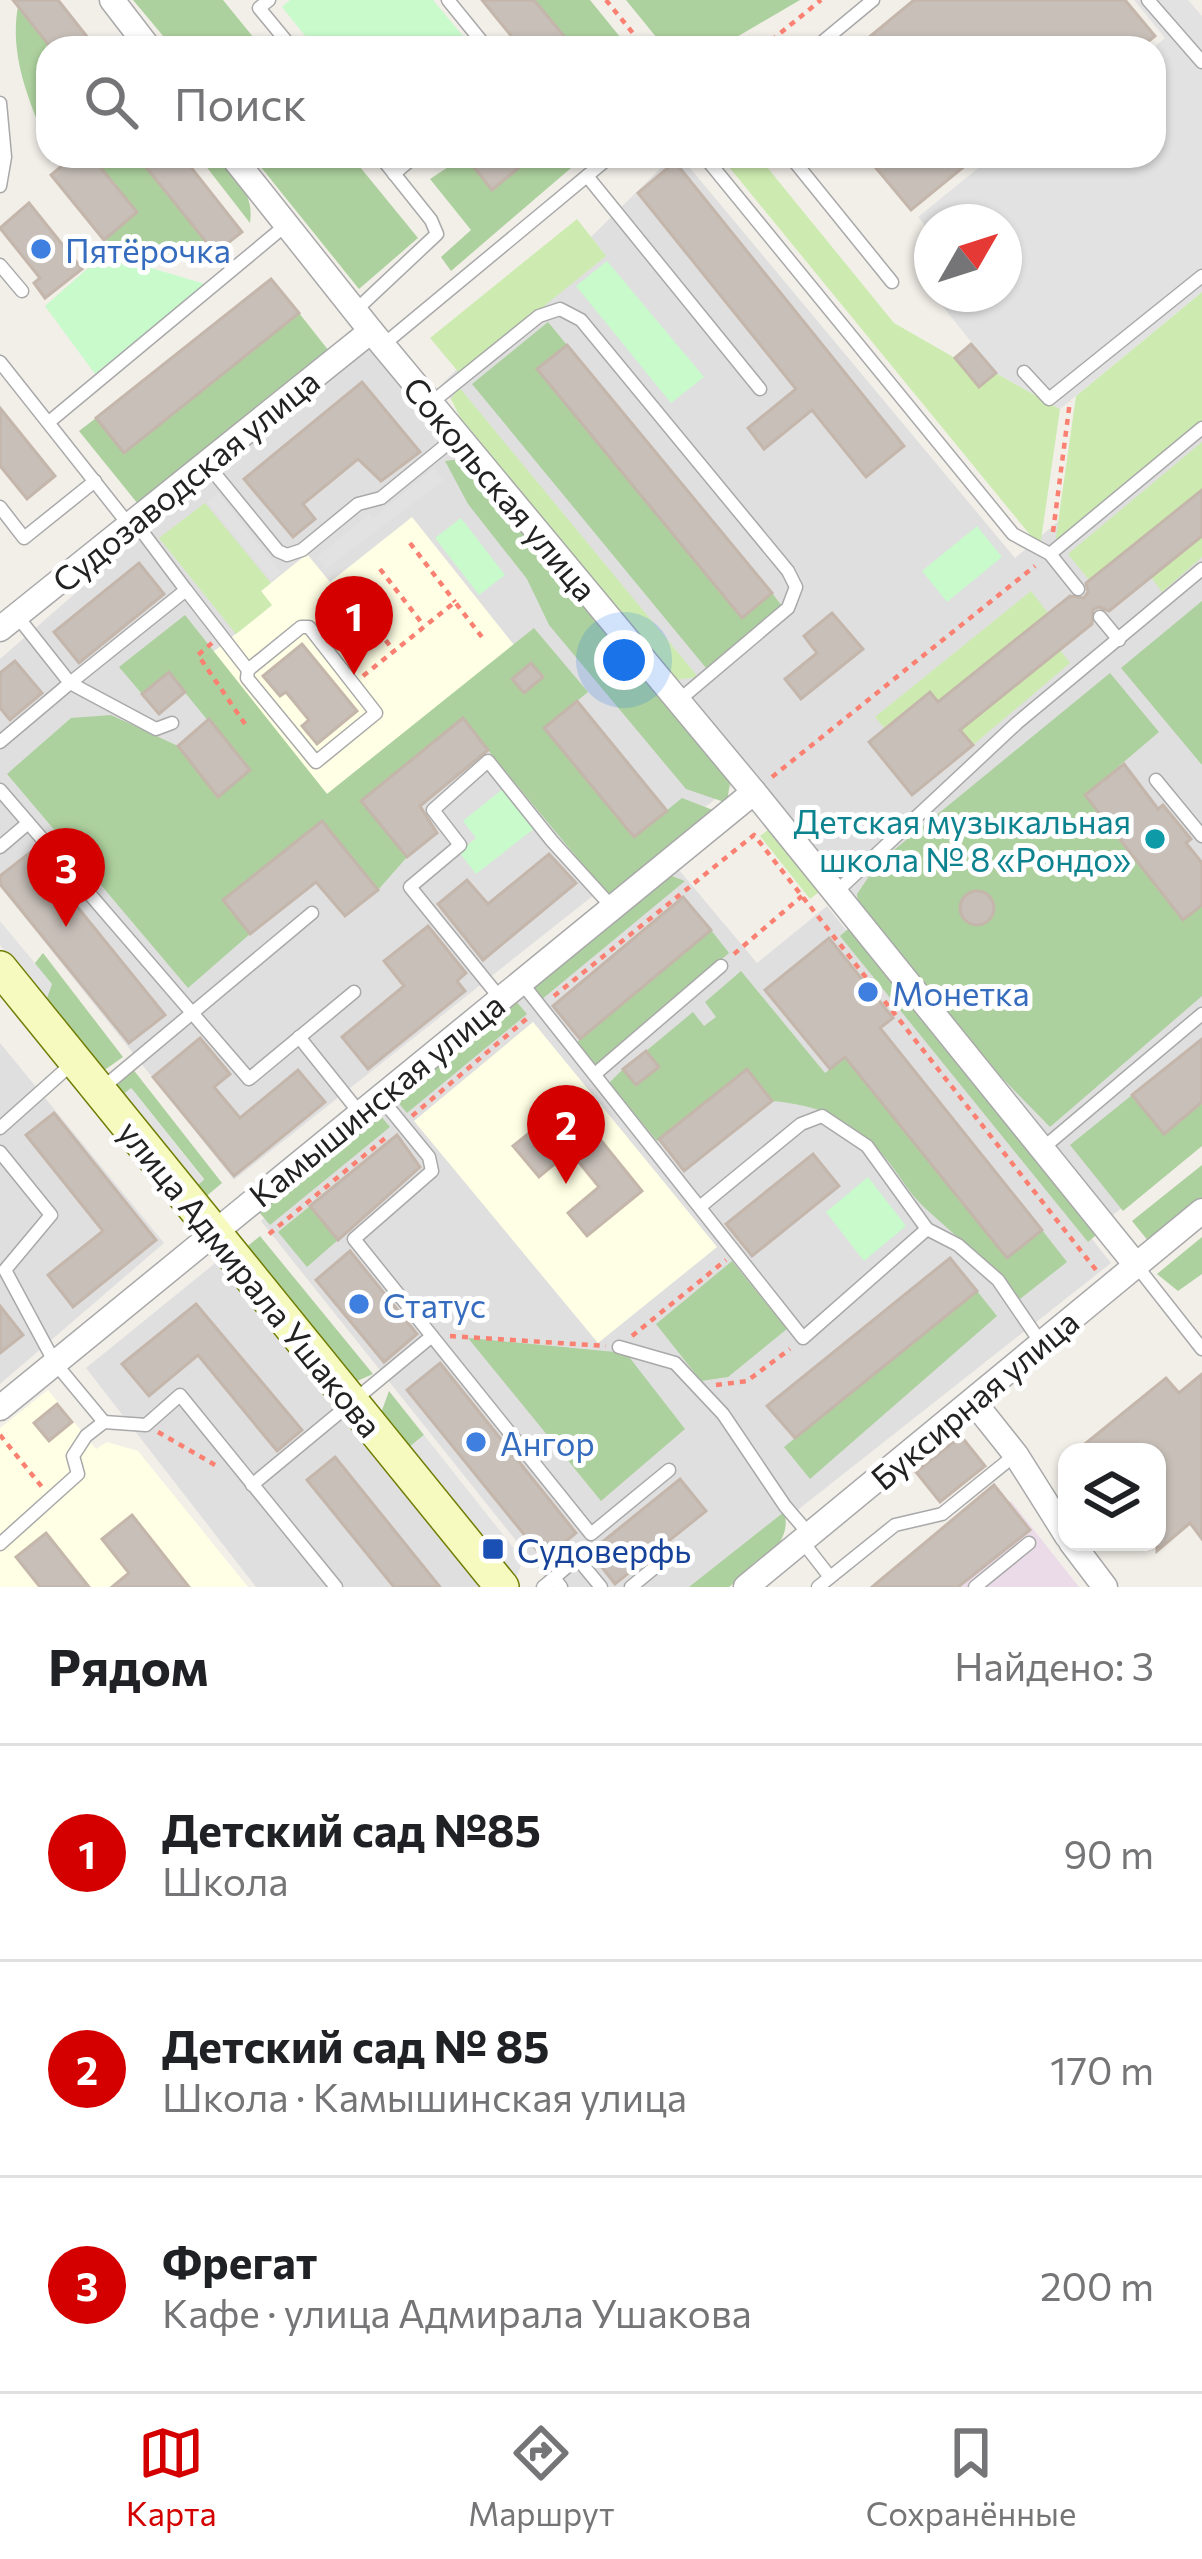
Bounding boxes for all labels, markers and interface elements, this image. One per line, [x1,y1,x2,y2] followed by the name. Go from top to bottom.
[36,36,1166,168] search box
[78,69,144,135] icon: search
[174,75,307,130] text: Поиск
[914,204,1022,312] north arrow
[65,229,231,270] place label: Пятёрочка
[28,236,54,262] marker: Пятёрочка
[43,360,327,600] street label: Судозаводская улица
[395,368,607,608] street label: Сокольская улица
[315,576,393,675] pin: 1
[594,630,654,690] your location
[793,800,1131,879] place label: Детская музыкальная школа № 8 «Рондо»
[1142,826,1168,852] marker: Детская музыкальная школа № 8 «Рондо»
[27,828,105,927] pin: 3
[892,972,1030,1013] place label: Монетка
[855,979,881,1005] marker: Монетка
[240,983,512,1215] street label: Камышинская улица
[527,1085,605,1184] pin: 2
[110,1111,392,1445] street label: улица Адмирала Ушакова
[383,1284,486,1325] place label: Статус
[346,1291,372,1317] marker: Статус
[862,1300,1086,1498] street label: Буксирная улица
[500,1422,595,1463] place label: Ангор
[463,1429,489,1455] marker: Ангор
[1058,1443,1166,1551] map controls
[1058,1443,1166,1551] button: layers
[517,1529,691,1570] place label: Судоверфь
[480,1536,506,1562] marker: Судоверфь
[48,1634,209,1697] text: Рядом
[954,1641,1154,1689] text: Найдено: 3
[162,1801,541,1856] text: Детский сад №85
[78,1829,96,1877] text: 1
[1063,1829,1154,1877] text: 90 m
[162,1856,289,1904] text: Школа
[162,2017,550,2072] text: Детский сад № 85
[76,2045,98,2093] text: 2
[1050,2045,1154,2093] text: 170 m
[162,2072,687,2120] text: Школа · Камышинская улица
[162,2233,317,2288] text: Фрегат
[76,2261,98,2309] text: 3
[1040,2261,1154,2309] text: 200 m
[162,2288,752,2336] text: Кафе · улица Адмирала Ушакова
[126,2420,217,2533] tab: Карта
[468,2420,614,2533] tab: Маршрут
[866,2420,1076,2533] tab: Сохранённые

